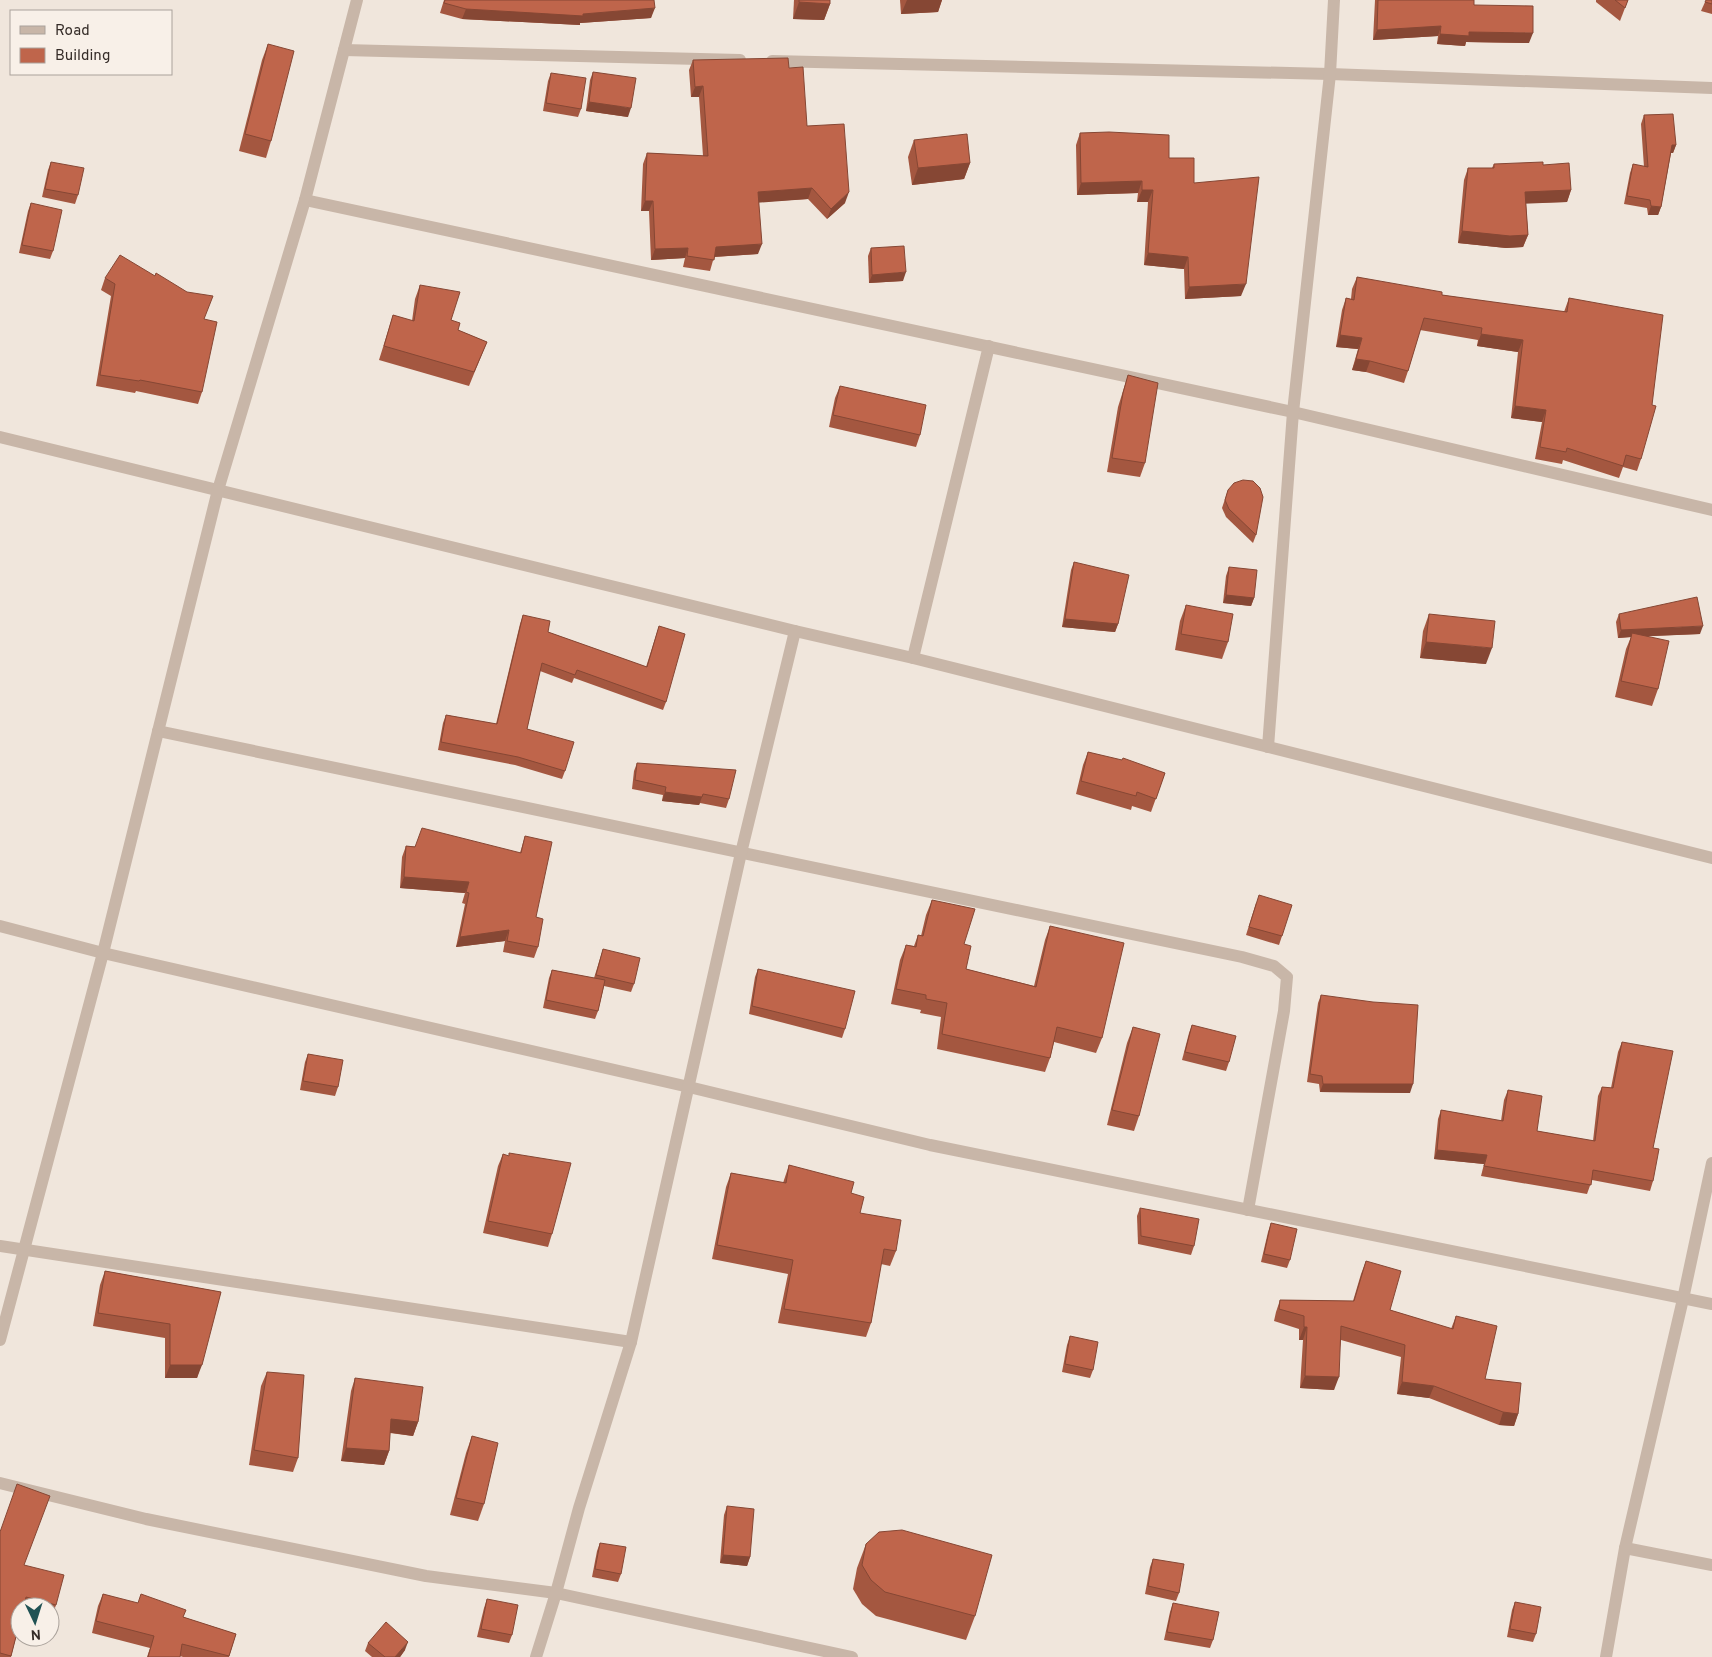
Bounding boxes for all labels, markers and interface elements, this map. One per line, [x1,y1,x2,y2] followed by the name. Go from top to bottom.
[10,10,172,75] legend
[55,22,90,41] text: Road
[55,47,110,66] text: Building
[10,1597,60,1647] north arrow
[30,1625,41,1642] text: N

